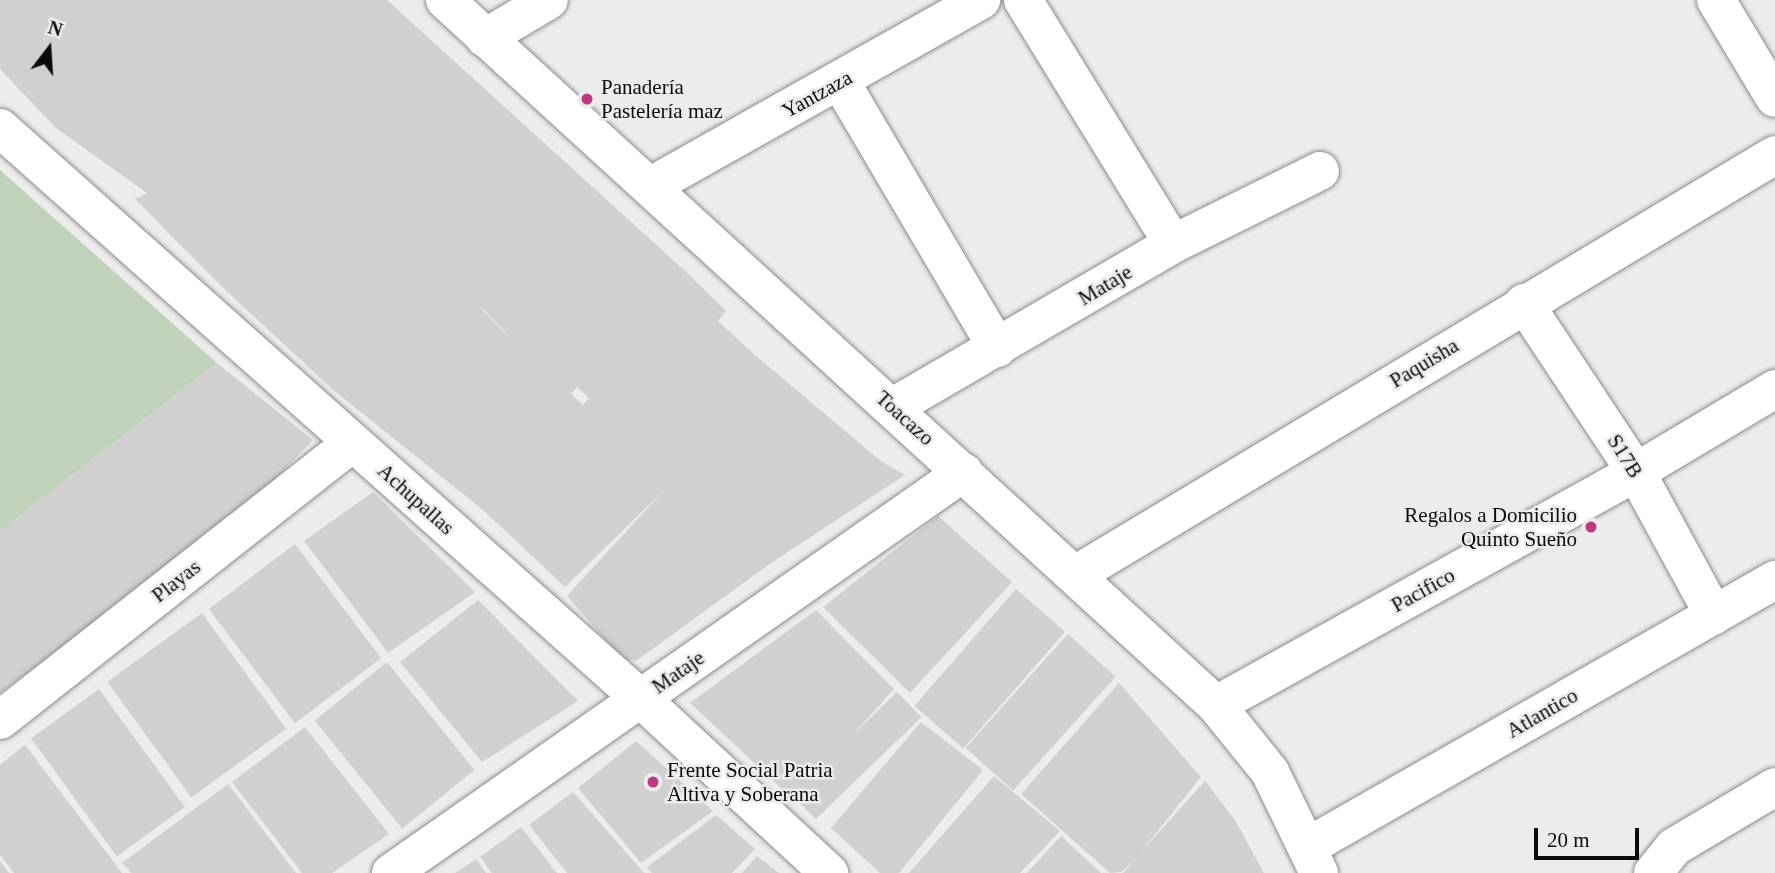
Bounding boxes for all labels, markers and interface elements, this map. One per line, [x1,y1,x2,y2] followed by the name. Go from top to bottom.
[14,14,84,84] north arrow
[46,16,65,40] text: N
[778,65,856,123] street label: Yantzaza
[601,74,723,124] place label: Panadería Pastelería maz
[579,91,595,107] marker: Panadería Pastelería maz
[1074,259,1136,311] street label: Mataje
[1385,333,1463,393] street label: Paquisha
[871,385,939,451] street label: Toacazo
[1602,430,1648,482] street label: S17B
[372,458,460,540] street label: Achupallas
[1404,502,1577,552] place label: Regalos a Domicilio Quinto Sueño
[1583,519,1599,535] marker: Regalos a Domicilio Quinto Sueño
[147,554,205,608] street label: Playas
[1387,562,1459,618] street label: Pacifico
[647,645,709,699] street label: Mataje
[1502,683,1582,743] street label: Atlantico
[667,757,833,807] place label: Frente Social Patria Altiva y Soberana
[645,774,661,790] marker: Frente Social Patria Altiva y Soberana
[1537,814,1642,858] scale bar
[1547,828,1590,852] text: 20 m

